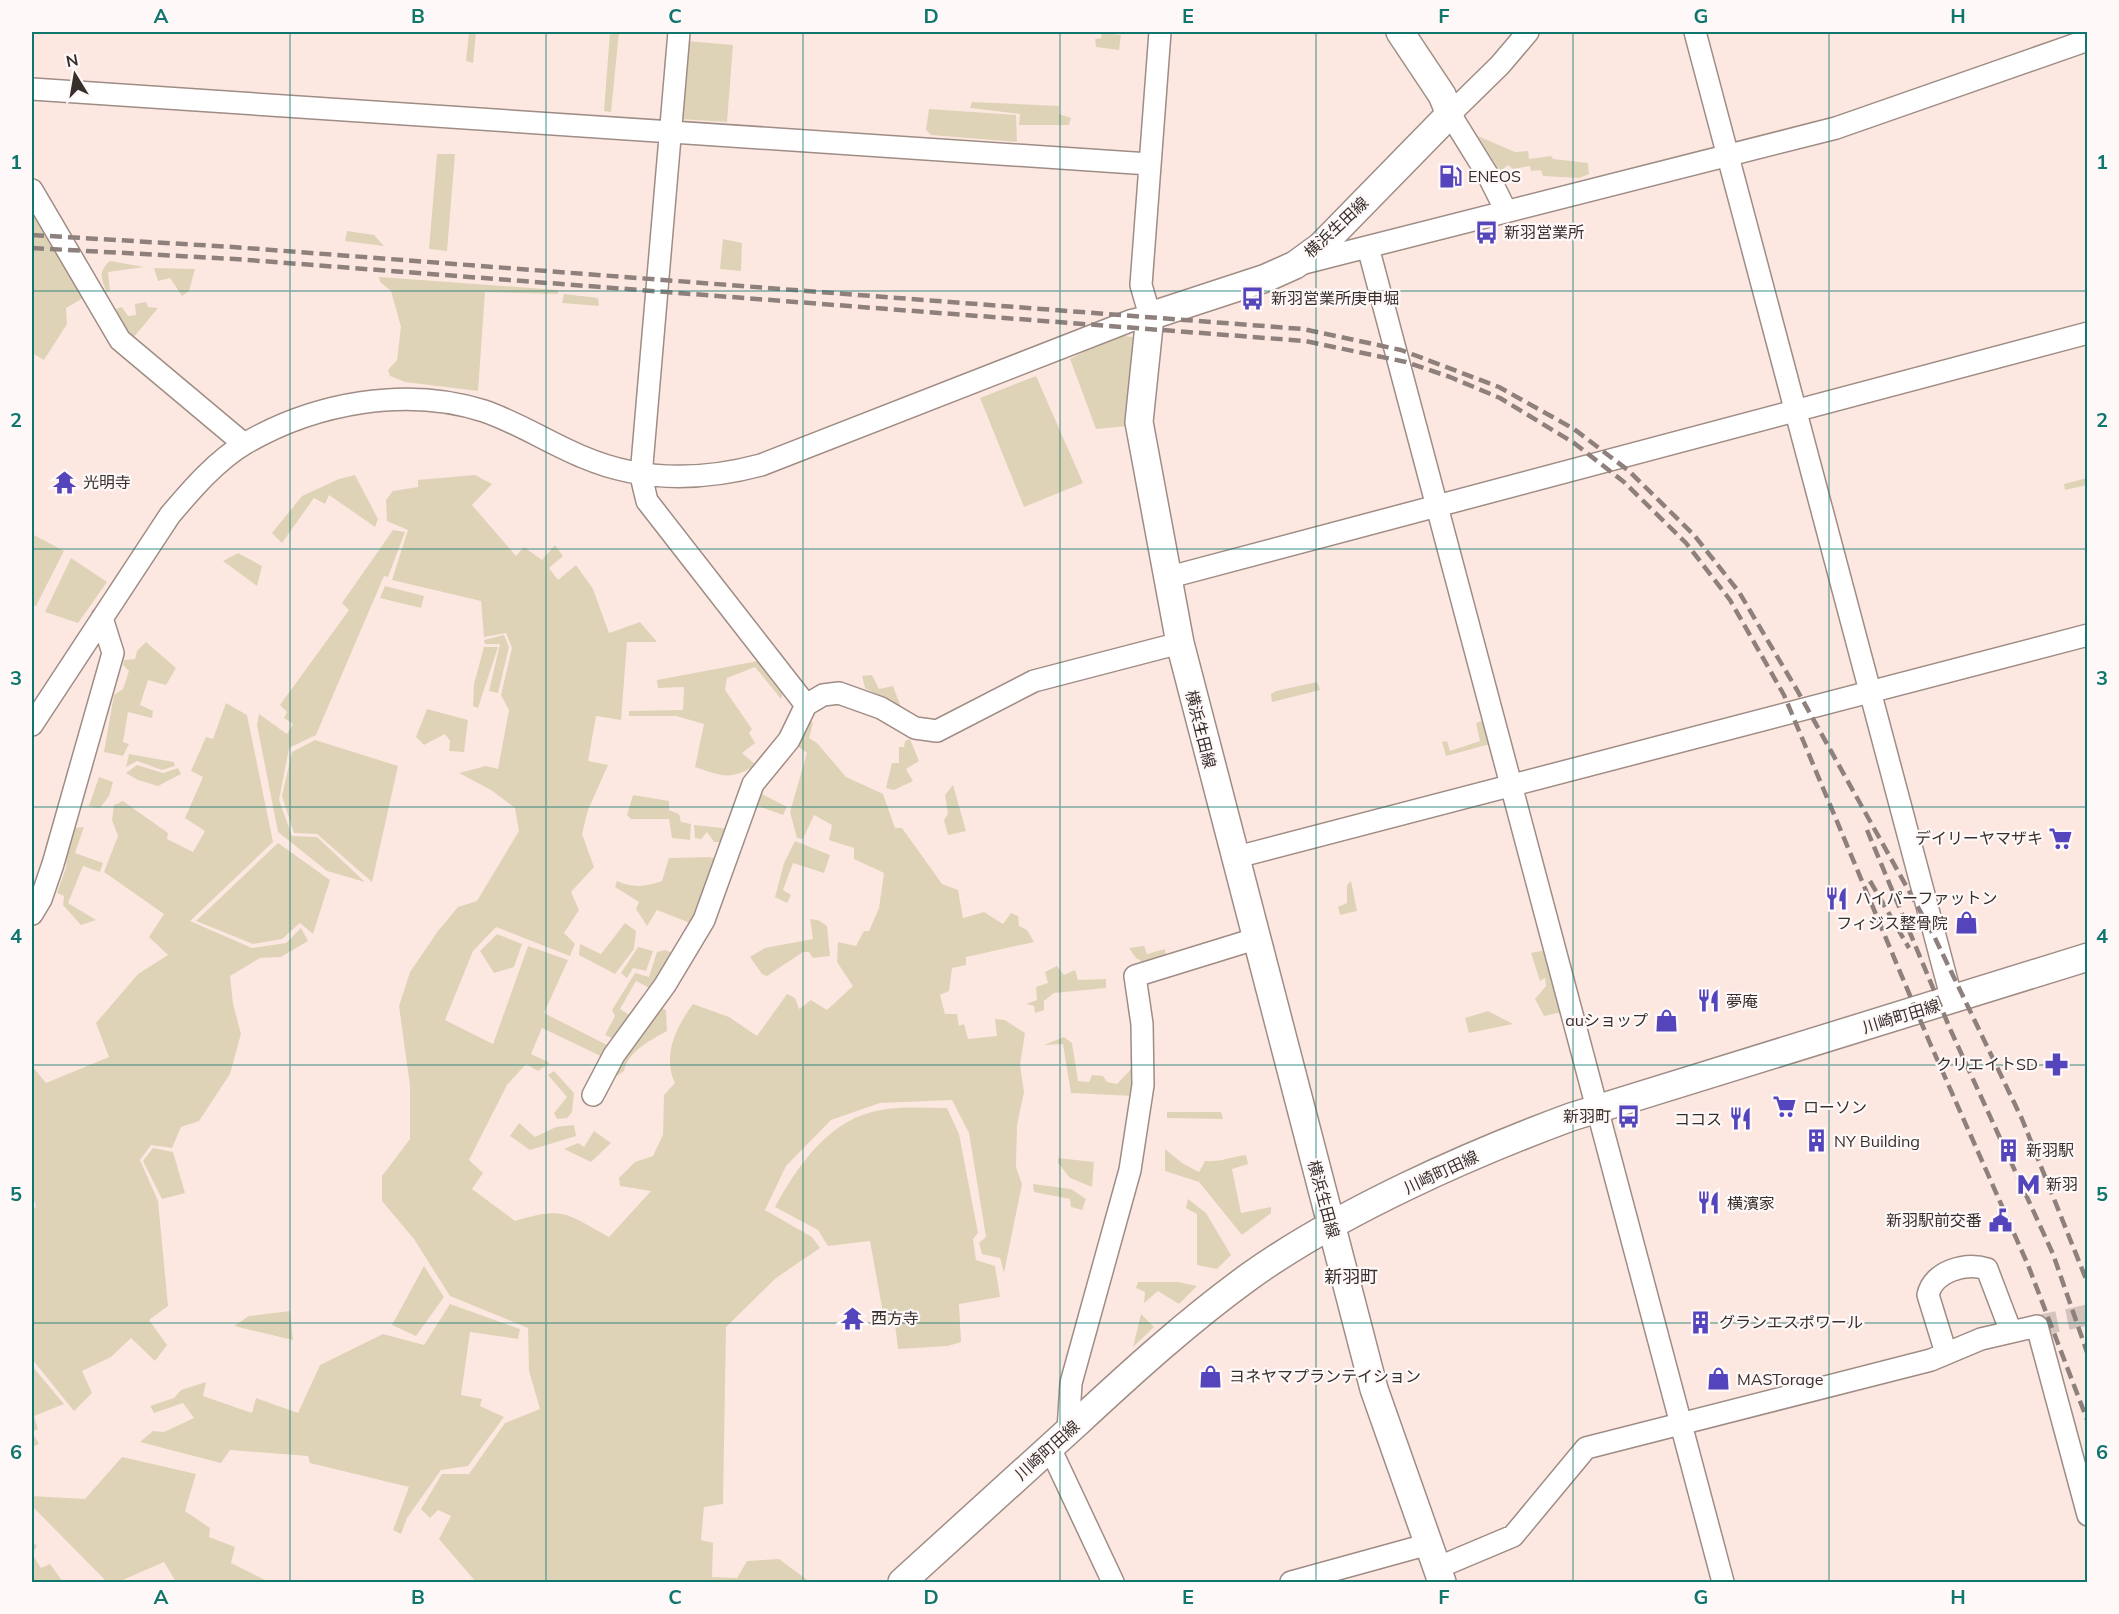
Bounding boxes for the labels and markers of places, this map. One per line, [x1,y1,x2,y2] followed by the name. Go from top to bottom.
[1437,163,1463,189] fuel station icon: ENEOS
[1468,166,1521,186] place label: ENEOS
[1473,219,1499,245] bus stop icon: 新羽営業所
[1504,222,1584,242] place label: 新羽営業所
[1240,285,1266,311] bus stop icon: 新羽営業所庚申堀
[1271,288,1399,308] place label: 新羽営業所庚申堀
[52,469,78,495] temple icon: 光明寺
[83,472,131,492] place label: 光明寺
[2048,825,2074,851] supermarket icon: デイリーヤマザキ
[1915,828,2043,848] place label: デイリーヤマザキ
[1824,885,1850,911] restaurant icon: ハイパーファットン
[1855,888,1997,908] place label: ハイパーファットン
[1953,910,1979,936] shop icon: フィジス整骨院
[1836,913,1948,933] place label: フィジス整骨院
[1695,988,1721,1014] restaurant icon: 夢庵
[1726,991,1758,1011] place label: 夢庵
[1653,1007,1679,1033] shop icon: auショップ
[1565,1010,1648,1030] place label: auショップ
[2043,1051,2069,1077] pharmacy icon: クリエイトSD
[1936,1054,2038,1074] place label: クリエイトSD
[1772,1094,1798,1120] supermarket icon: ローソン
[1803,1097,1867,1117] place label: ローソン
[1616,1103,1642,1129] bus stop icon: 新羽町
[1563,1106,1611,1126] place label: 新羽町
[1727,1106,1753,1132] restaurant icon: ココス
[1674,1109,1722,1129] place label: ココス
[1803,1128,1829,1154] building icon: NY Building
[1834,1131,1920,1151] place label: NY Building
[1995,1137,2021,1163] building icon: 新羽駅
[2026,1140,2074,1160] place label: 新羽駅
[2015,1171,2041,1197] metro station icon: 新羽
[2046,1174,2078,1194] place label: 新羽
[1696,1190,1722,1216] restaurant icon: 横濱家
[1727,1193,1775,1213] place label: 横濱家
[1987,1207,2013,1233] public building icon: 新羽駅前交番
[1886,1210,1982,1230] place label: 新羽駅前交番
[840,1305,866,1331] temple icon: 西方寺
[871,1308,919,1328] place label: 西方寺
[1688,1309,1714,1335] building icon: グランエスポワール
[1719,1312,1863,1332] place label: グランエスポワール
[1198,1363,1224,1389] shop icon: ヨネヤマプランテイション
[1229,1366,1421,1386] place label: ヨネヤマプランテイション
[1706,1366,1732,1392] shop icon: MASTorage
[1737,1369,1823,1389] place label: MASTorage

